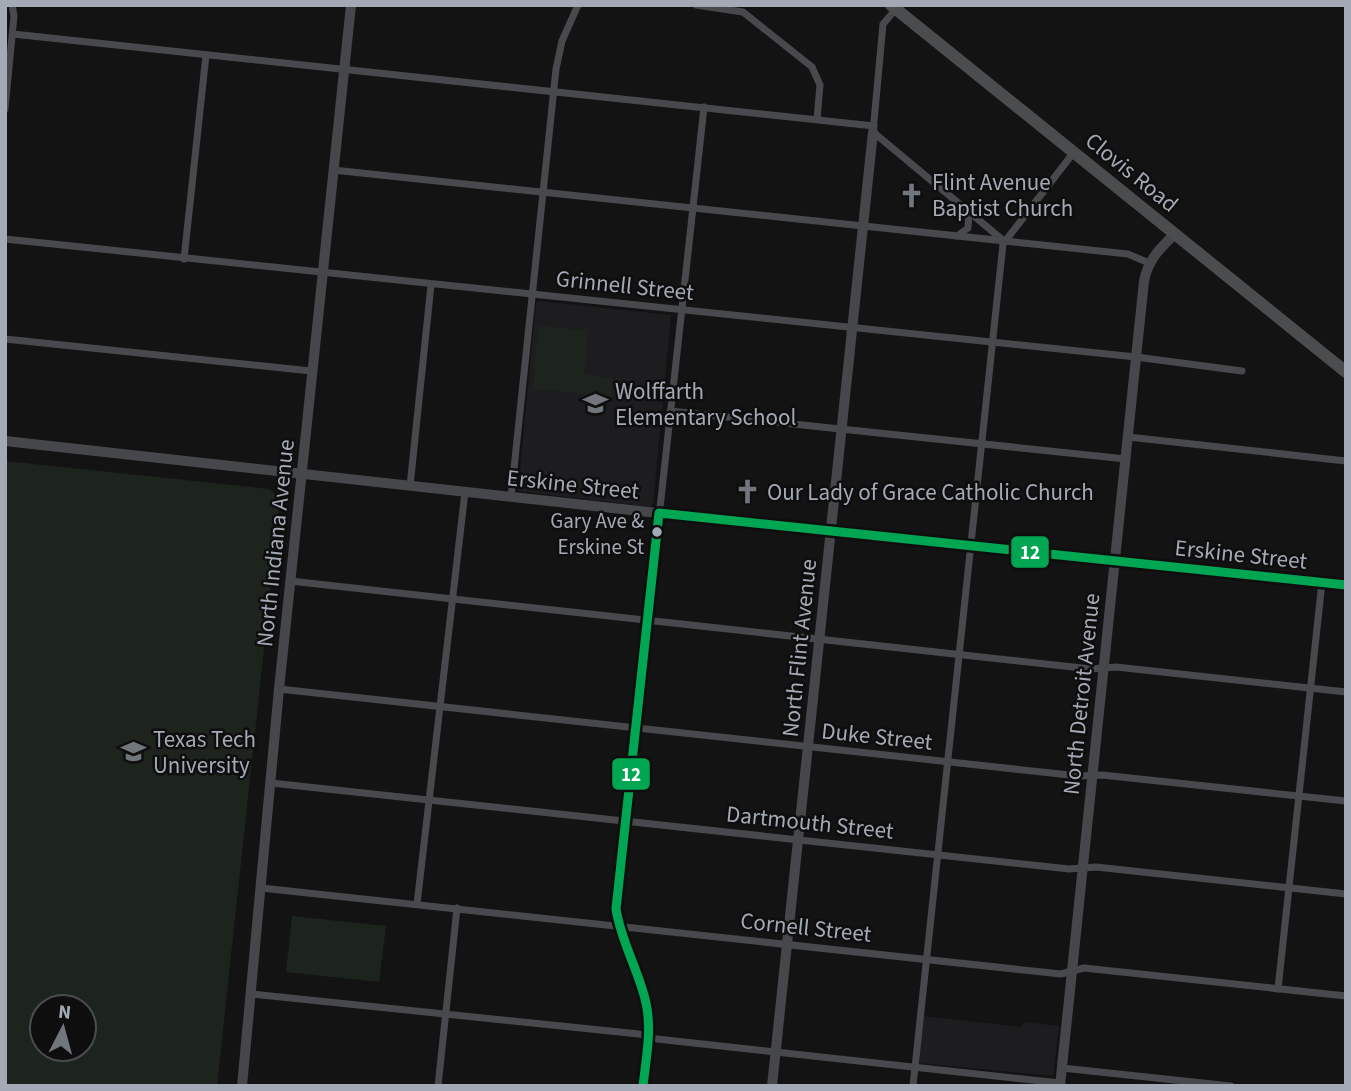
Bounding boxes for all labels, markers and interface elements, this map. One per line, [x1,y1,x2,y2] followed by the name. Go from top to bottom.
[1078,125,1185,220] street label: Clovis Road
[932,166,1073,225] place label: Flint Avenue Baptist Church
[898,181,926,209] church icon: Flint Avenue Baptist Church
[554,262,696,309] street label: Grinnell Street
[615,375,796,434] place label: Wolffarth Elementary School
[581,390,609,418] school or university icon: Wolffarth Elementary School
[248,438,303,648] street label: North Indiana Avenue
[505,461,641,508] street label: Erskine Street
[767,476,1094,509] place label: Our Lady of Grace Catholic Church
[733,478,761,506] church icon: Our Lady of Grace Catholic Church
[550,506,644,562] place label: Gary Ave & Erskine St
[650,525,664,539] marker: Gary Ave & Erskine St
[1173,531,1309,578] street label: Erskine Street
[1010,535,1050,569] line badge: 12
[1020,540,1040,567] text: 12
[774,557,825,739] street label: North Flint Avenue
[1055,592,1108,796] street label: North Detroit Avenue
[820,714,934,759] street label: Duke Street
[153,723,256,782] place label: Texas Tech University
[119,738,147,766] school or university icon: Texas Tech University
[611,757,651,791] line badge: 12
[621,762,641,789] text: 12
[725,797,895,848] street label: Dartmouth Street
[739,904,873,951] street label: Cornell Street
[28,993,98,1063] north arrow
[57,998,72,1027] text: N

